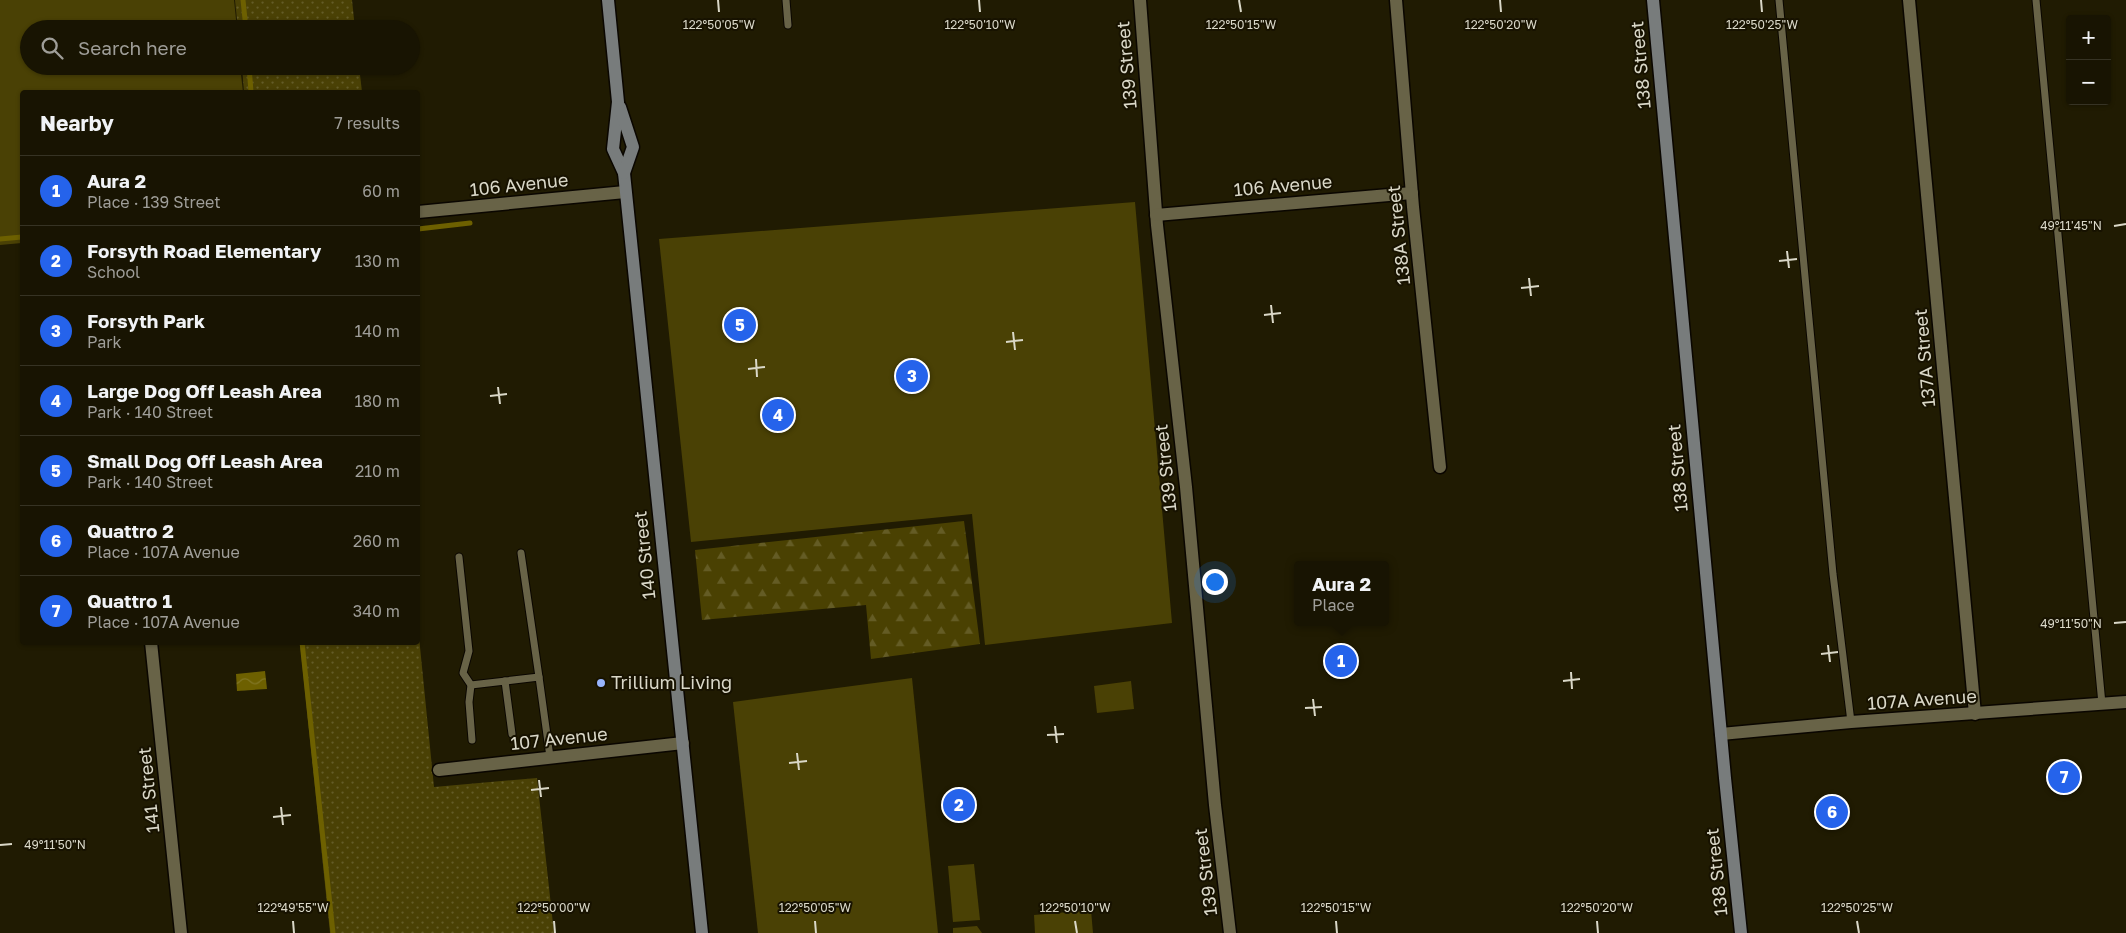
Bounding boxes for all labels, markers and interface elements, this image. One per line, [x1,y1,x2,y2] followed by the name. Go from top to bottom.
[2066,15,2111,105] map controls
[2066,15,2111,60] button: +
[683,17,756,32] text: 122°50'05"W
[944,17,1016,32] text: 122°50'10"W
[1206,17,1277,32] text: 122°50'15"W
[1465,17,1538,32] text: 122°50'20"W
[1726,17,1798,32] text: 122°50'25"W
[20,20,420,75] search box
[1111,20,1141,110] street label: 139 Street
[1625,20,1655,110] street label: 138 Street
[38,34,66,62] icon: search
[78,36,187,59] text: Search here
[2066,60,2111,105] button: −
[40,110,114,136] text: Nearby
[334,113,400,133] text: 7 results
[469,168,569,200] street label: 106 Avenue
[87,169,146,192] text: Aura 2
[1233,170,1333,200] street label: 106 Avenue
[52,181,60,201] text: 1
[362,181,400,201] text: 60 m
[1382,184,1414,286] street label: 138A Street
[87,192,221,212] text: Place · 139 Street
[2040,218,2102,233] text: 49°11'45"N
[87,239,321,262] text: Forsyth Road Elementary
[51,251,61,271] text: 2
[355,251,400,271] text: 130 m
[87,262,140,282] text: School
[724,306,756,344] pin: 5
[1909,308,1939,408] street label: 137A Street
[87,309,205,332] text: Forsyth Park
[51,321,61,341] text: 3
[354,321,400,341] text: 140 m
[87,332,122,352] text: Park
[896,357,928,395] pin: 3
[87,379,322,402] text: Large Dog Off Leash Area
[51,391,61,411] text: 4
[354,391,400,411] text: 180 m
[762,396,794,434] pin: 4
[87,402,213,422] text: Park · 140 Street
[1149,423,1181,513] street label: 139 Street
[1662,423,1692,513] street label: 138 Street
[87,449,323,472] text: Small Dog Off Leash Area
[51,461,61,481] text: 5
[355,461,400,481] text: 210 m
[87,472,213,492] text: Park · 140 Street
[628,510,660,600] street label: 140 Street
[87,519,174,542] text: Quattro 2
[51,531,61,551] text: 6
[353,531,400,551] text: 260 m
[87,542,240,562] text: Place · 107A Avenue
[1294,561,1389,626] popup
[1202,569,1228,595] your location
[1312,572,1371,595] text: Aura 2
[87,589,172,612] text: Quattro 1
[1312,595,1355,615] text: Place
[52,601,60,621] text: 7
[353,601,400,621] text: 340 m
[87,612,240,632] text: Place · 107A Avenue
[2040,616,2102,631] text: 49°11'50"N
[1325,642,1357,680] pin: 1
[611,671,732,693] place label: Trillium Living
[595,677,607,689] marker: Trillium Living
[1867,684,1977,714] street label: 107A Avenue
[509,722,609,754] street label: 107 Avenue
[133,746,163,834] street label: 141 Street
[2048,758,2080,796] pin: 7
[943,786,975,824] pin: 2
[1816,793,1848,831] pin: 6
[1189,827,1221,917] street label: 139 Street
[1700,827,1732,917] street label: 138 Street
[24,837,86,852] text: 49°11'50"N
[258,900,329,915] text: 122°49'55"W
[518,900,591,915] text: 122°50'00"W
[779,900,852,915] text: 122°50'05"W
[1039,900,1111,915] text: 122°50'10"W
[1301,900,1372,915] text: 122°50'15"W
[1561,900,1634,915] text: 122°50'20"W
[1821,900,1893,915] text: 122°50'25"W

